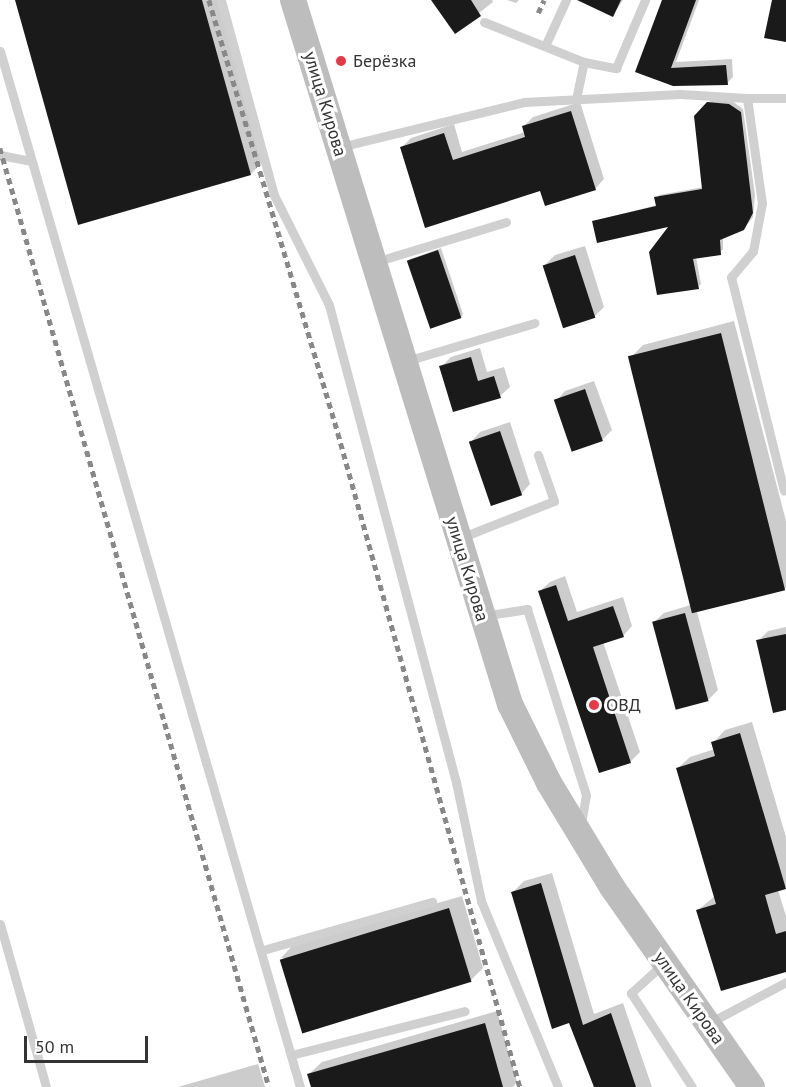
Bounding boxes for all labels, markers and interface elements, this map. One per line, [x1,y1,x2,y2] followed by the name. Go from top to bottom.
[299,49,351,159] street label: улица Кирова
[353,50,416,72] place label: Берёзка
[334,54,348,68] marker: Берёзка
[441,514,493,624] street label: улица Кирова
[606,694,641,716] place label: ОВД
[587,698,601,712] marker: ОВД
[649,947,729,1049] street label: улица Кирова
[27,1024,152,1062] scale bar
[35,1035,74,1058] text: 50 m

